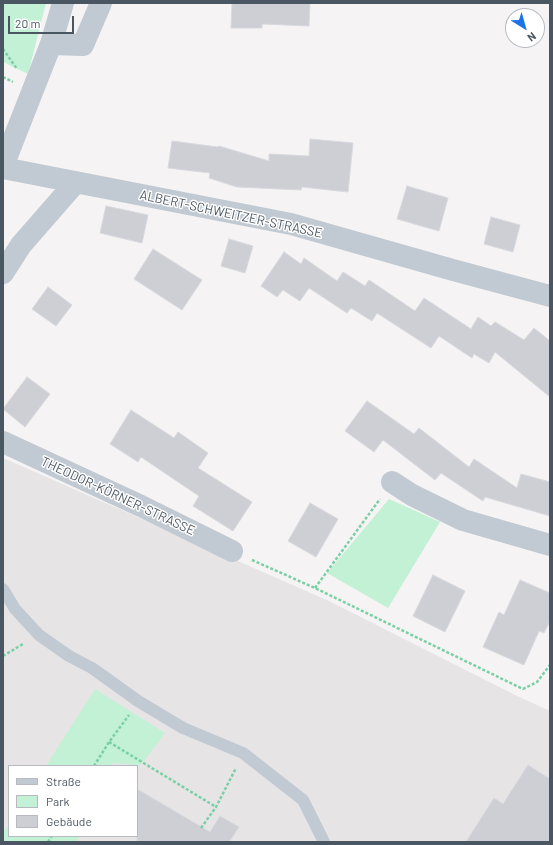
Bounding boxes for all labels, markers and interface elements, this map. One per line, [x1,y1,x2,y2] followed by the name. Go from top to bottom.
[10,8,76,34] scale bar
[505,8,545,48] north arrow
[15,16,41,30] text: 20 m
[525,30,539,45] text: N
[138,187,324,241] street label: ALBERT-SCHWEITZER-STRASSE
[39,453,197,539] street label: THEODOR-KÖRNER-STRASSE
[8,765,138,837] legend
[46,774,81,788] text: Straße
[46,794,70,808] text: Park
[46,814,92,828] text: Gebäude

